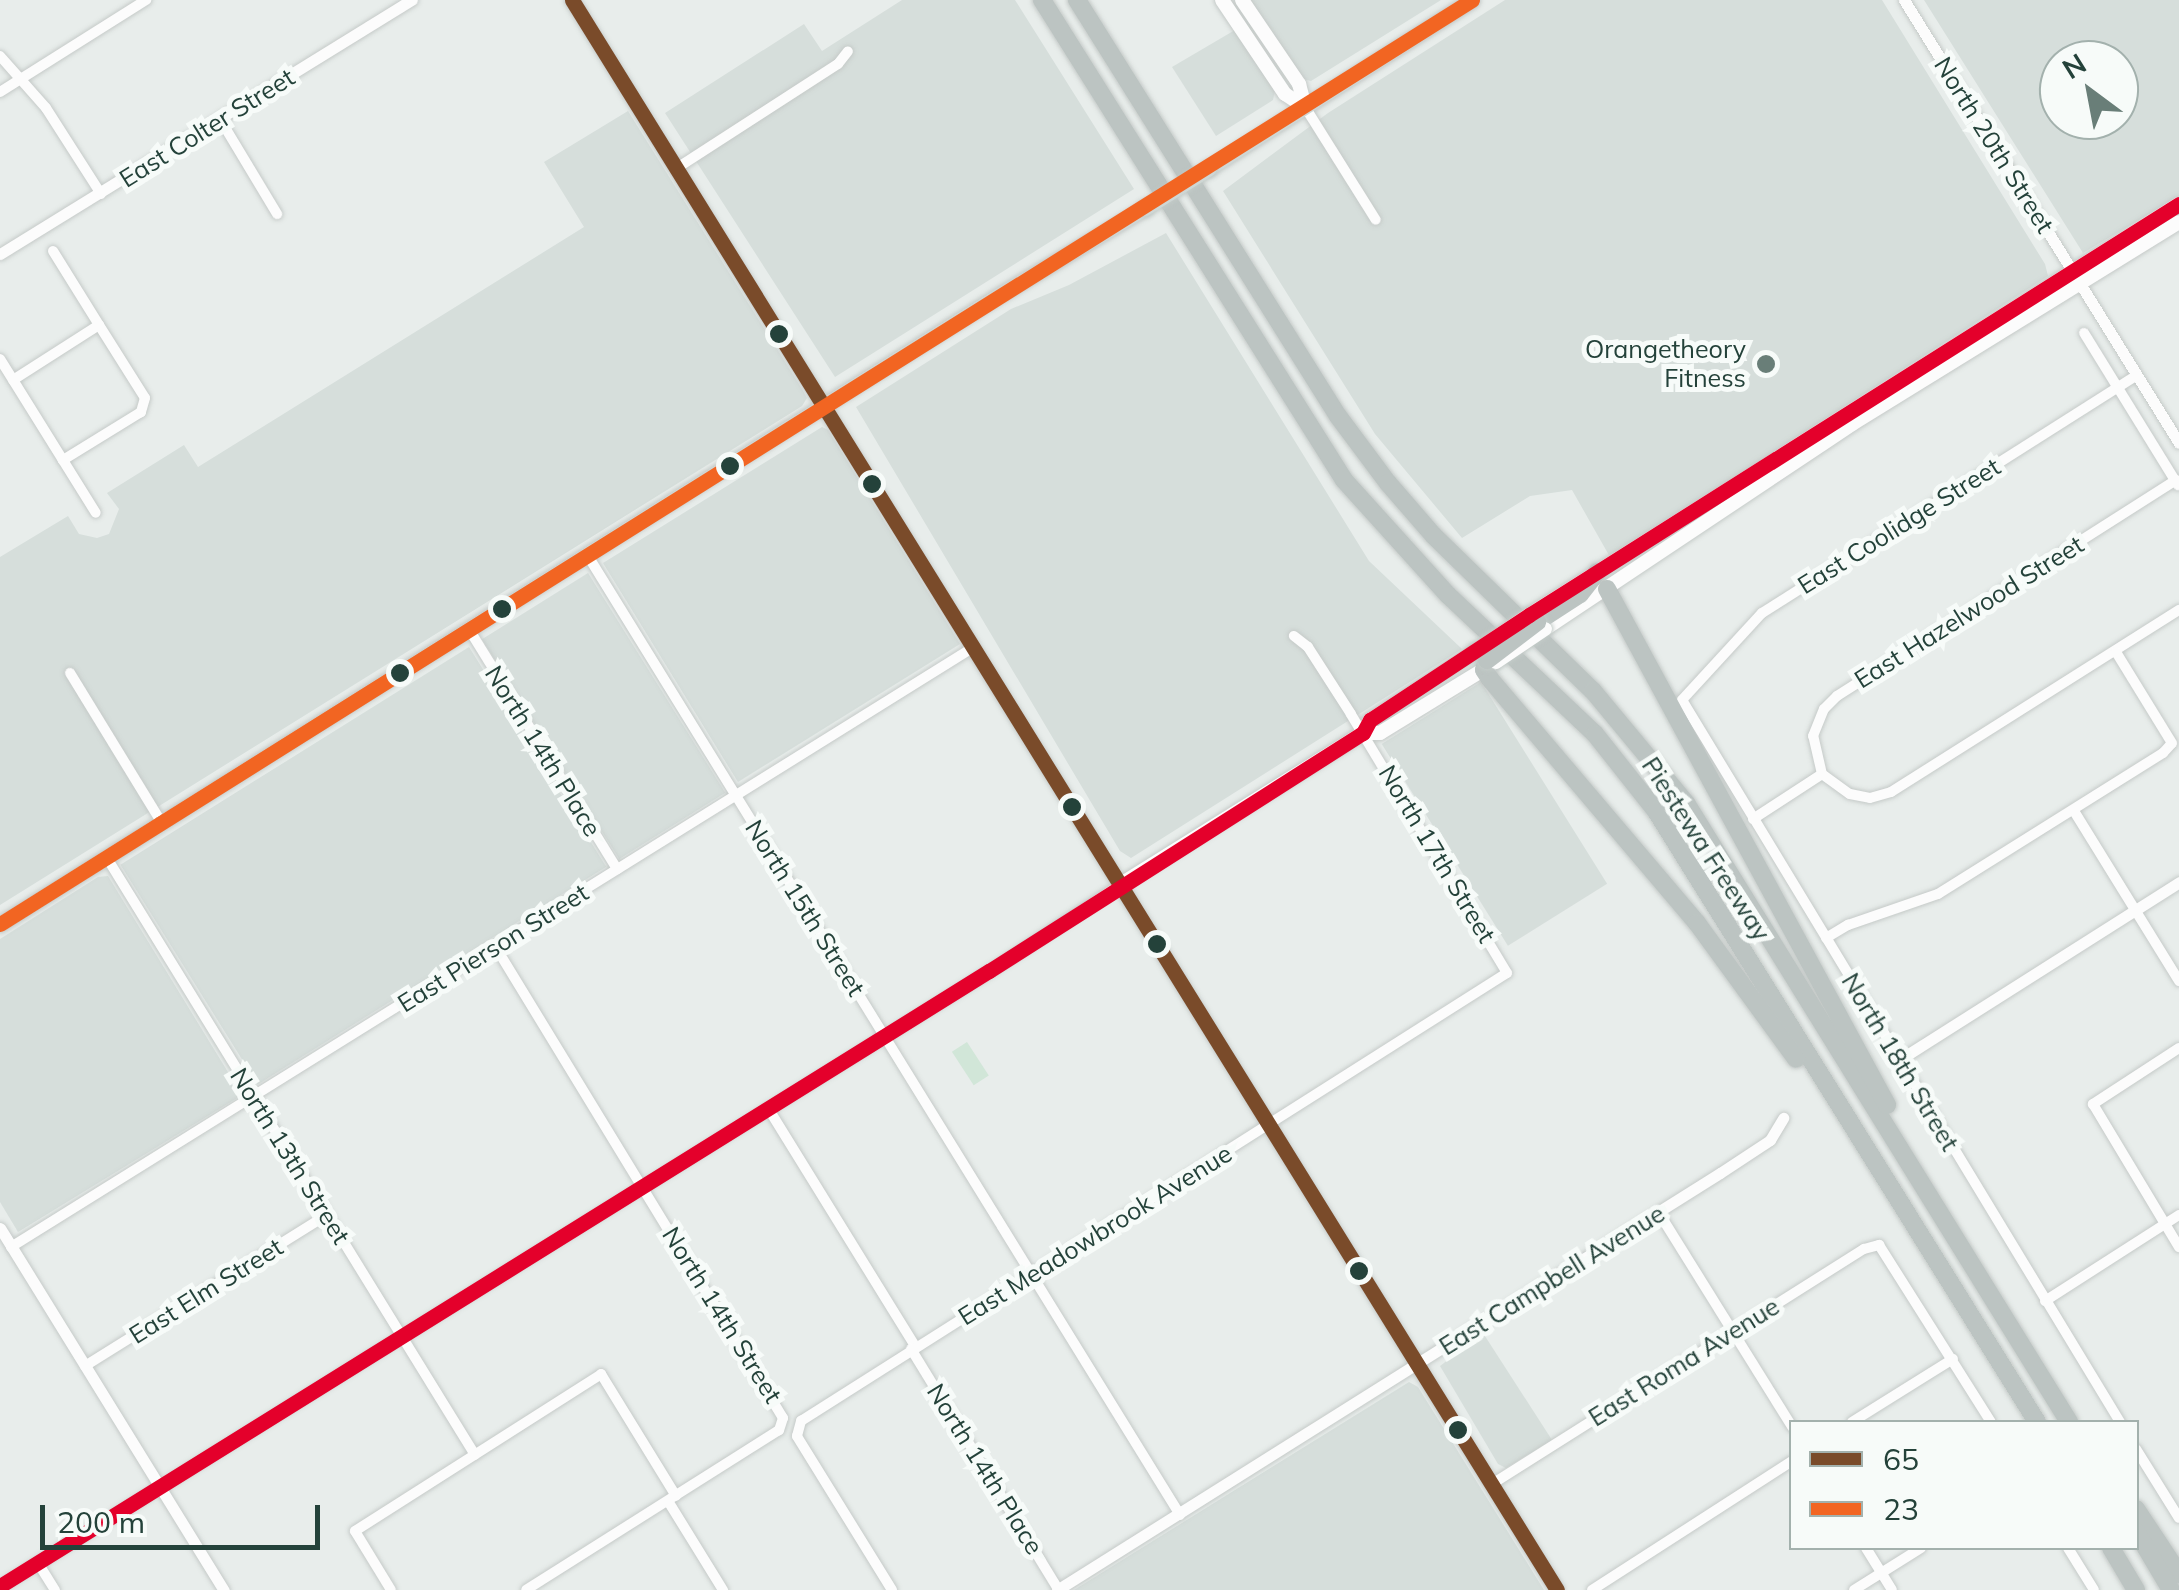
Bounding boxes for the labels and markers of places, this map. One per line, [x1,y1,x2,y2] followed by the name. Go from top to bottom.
[769,324,789,344] unlabelled marker
[1585,335,1746,394] place label: Orangetheory Fitness
[1755,353,1777,375] marker: Orangetheory Fitness
[720,456,740,476] unlabelled marker
[862,474,882,494] unlabelled marker
[492,599,512,619] unlabelled marker
[390,663,410,683] unlabelled marker
[1062,797,1082,817] unlabelled marker
[1147,934,1167,954] unlabelled marker
[1349,1261,1369,1281] unlabelled marker
[1448,1420,1468,1440] unlabelled marker

